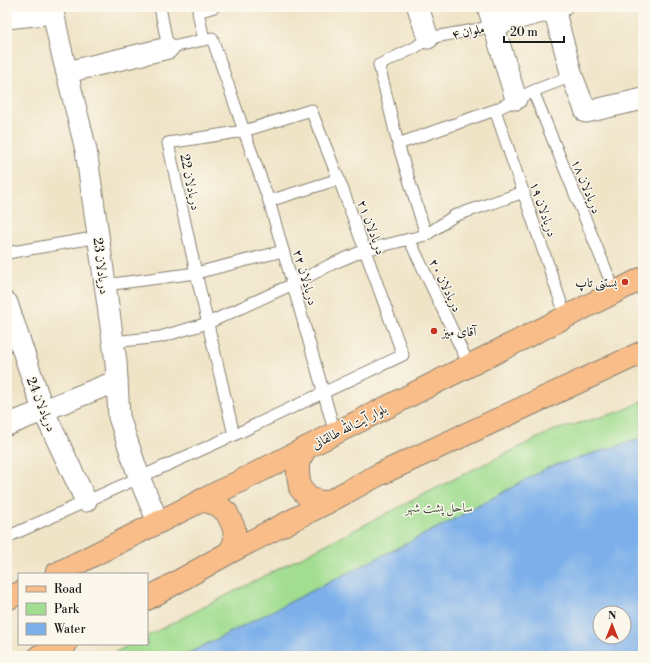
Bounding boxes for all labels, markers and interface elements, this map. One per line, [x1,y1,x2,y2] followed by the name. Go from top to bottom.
[504,18,564,44] scale bar
[450,21,486,43] street label: ملوان ۴
[510,25,538,40] text: 20 m
[176,153,204,212] street label: دریادلان 22
[568,157,604,216] street label: دریادلان ۱۸
[526,179,560,239] street label: دریادلان ۱۹
[354,198,388,257] street label: دریادلان ۲۱
[90,237,112,295] street label: دریادلان 23
[289,247,321,307] street label: دریادلان ۲۲
[425,256,465,315] street label: دریادلان ۲۰
[575,275,617,292] place label: بستنی تاپ
[620,277,630,287] marker: بستنی تاپ
[440,324,478,340] place label: آقای میز
[429,326,439,336] marker: آقای میز
[23,375,59,434] street label: دریادلان 24
[308,398,390,453] street label: بلوار آیت‌الله طالقانی
[403,500,473,517] park label: ساحل پشت شهر
[18,573,148,645] legend
[54,582,82,597] text: Road
[54,602,80,617] text: Park
[592,605,632,645] north arrow
[608,609,617,623] text: N
[53,622,86,637] text: Water

